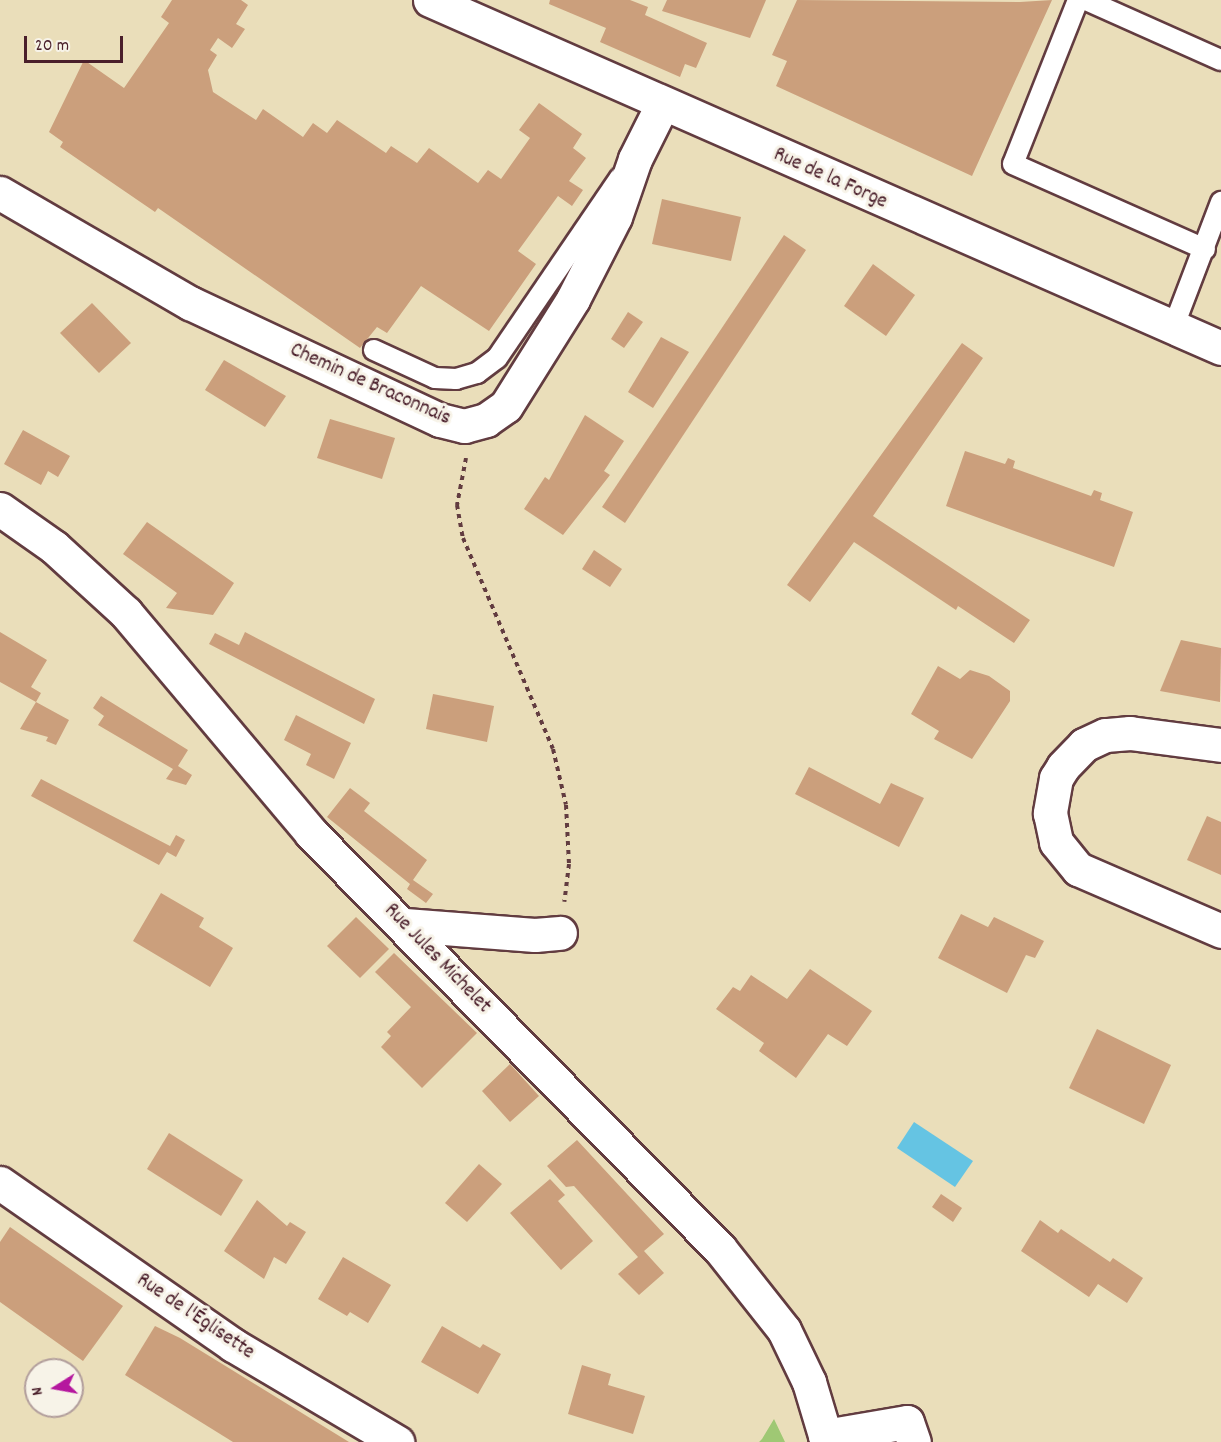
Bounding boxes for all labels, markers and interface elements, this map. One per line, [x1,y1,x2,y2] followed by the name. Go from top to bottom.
[27,24,126,62] scale bar
[35,34,69,59] text: 20 m
[769,143,891,215] street label: Rue de la Forge
[286,338,454,432] street label: Chemin de Braconnais
[378,899,496,1019] street label: Rue Jules Michelet
[131,1268,259,1366] street label: Rue de l'Églisette
[24,1358,84,1418] north arrow
[26,1385,50,1397] text: N

